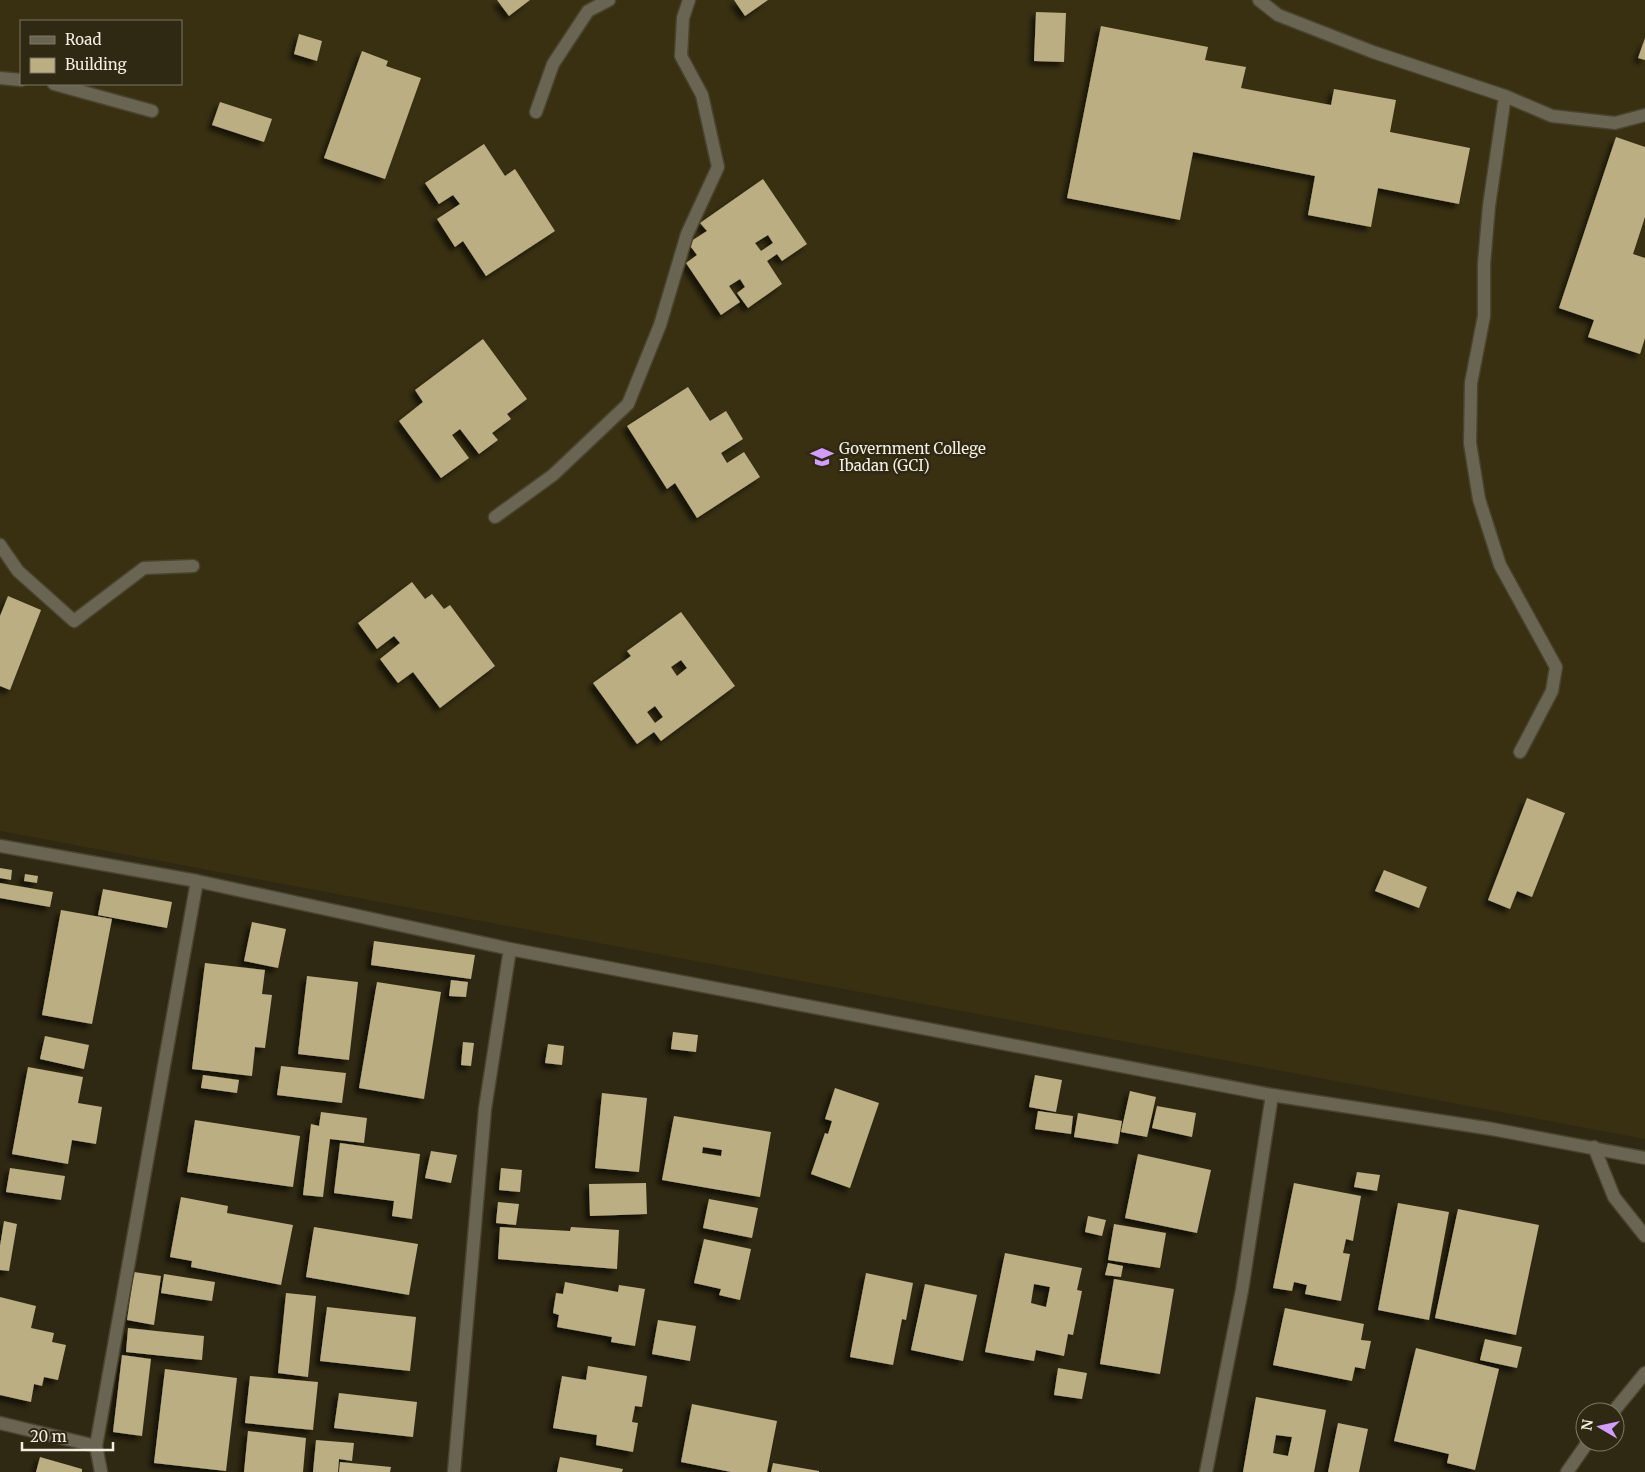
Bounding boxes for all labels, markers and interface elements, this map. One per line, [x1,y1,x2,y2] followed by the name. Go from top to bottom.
[20,20,182,85] legend
[65,30,101,49] text: Road
[65,55,127,74] text: Building
[839,439,986,475] place label: Government College Ibadan (GCI)
[809,444,835,470] school or university icon: Government College Ibadan (GCI)
[1575,1402,1625,1452] north arrow
[1577,1418,1597,1432] text: N
[22,1420,114,1452] scale bar
[30,1427,67,1446] text: 20 m

